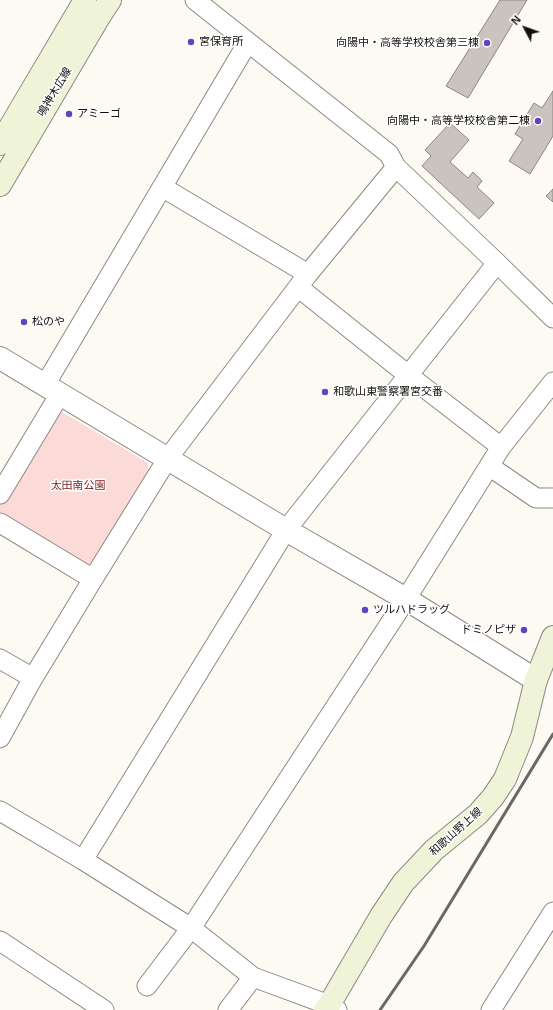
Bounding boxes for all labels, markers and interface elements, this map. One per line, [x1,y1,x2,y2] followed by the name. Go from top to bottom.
[505,8,545,48] north arrow
[509,13,523,27] text: N
[199,35,243,49] place label: 宮保育所
[336,36,479,50] place label: 向陽中・高等学校校舎第三棟
[186,37,196,47] marker: 宮保育所
[482,38,492,48] marker: 向陽中・高等学校校舎第三棟
[35,65,75,119] street label: 鳴神木広線
[77,107,121,121] place label: アミーゴ
[64,109,74,119] marker: アミーゴ
[387,114,530,128] place label: 向陽中・高等学校校舎第二棟
[533,116,543,126] marker: 向陽中・高等学校校舎第二棟
[32,315,65,329] place label: 松のや
[19,317,29,327] marker: 松のや
[333,385,443,399] place label: 和歌山東警察署宮交番
[320,387,330,397] marker: 和歌山東警察署宮交番
[51,479,105,493] park label: 太田南公園
[373,603,450,617] place label: ツルハドラッグ
[360,605,370,615] marker: ツルハドラッグ
[461,623,516,637] place label: ドミノピザ
[519,625,529,635] marker: ドミノピザ
[427,805,485,859] street label: 和歌山野上線

